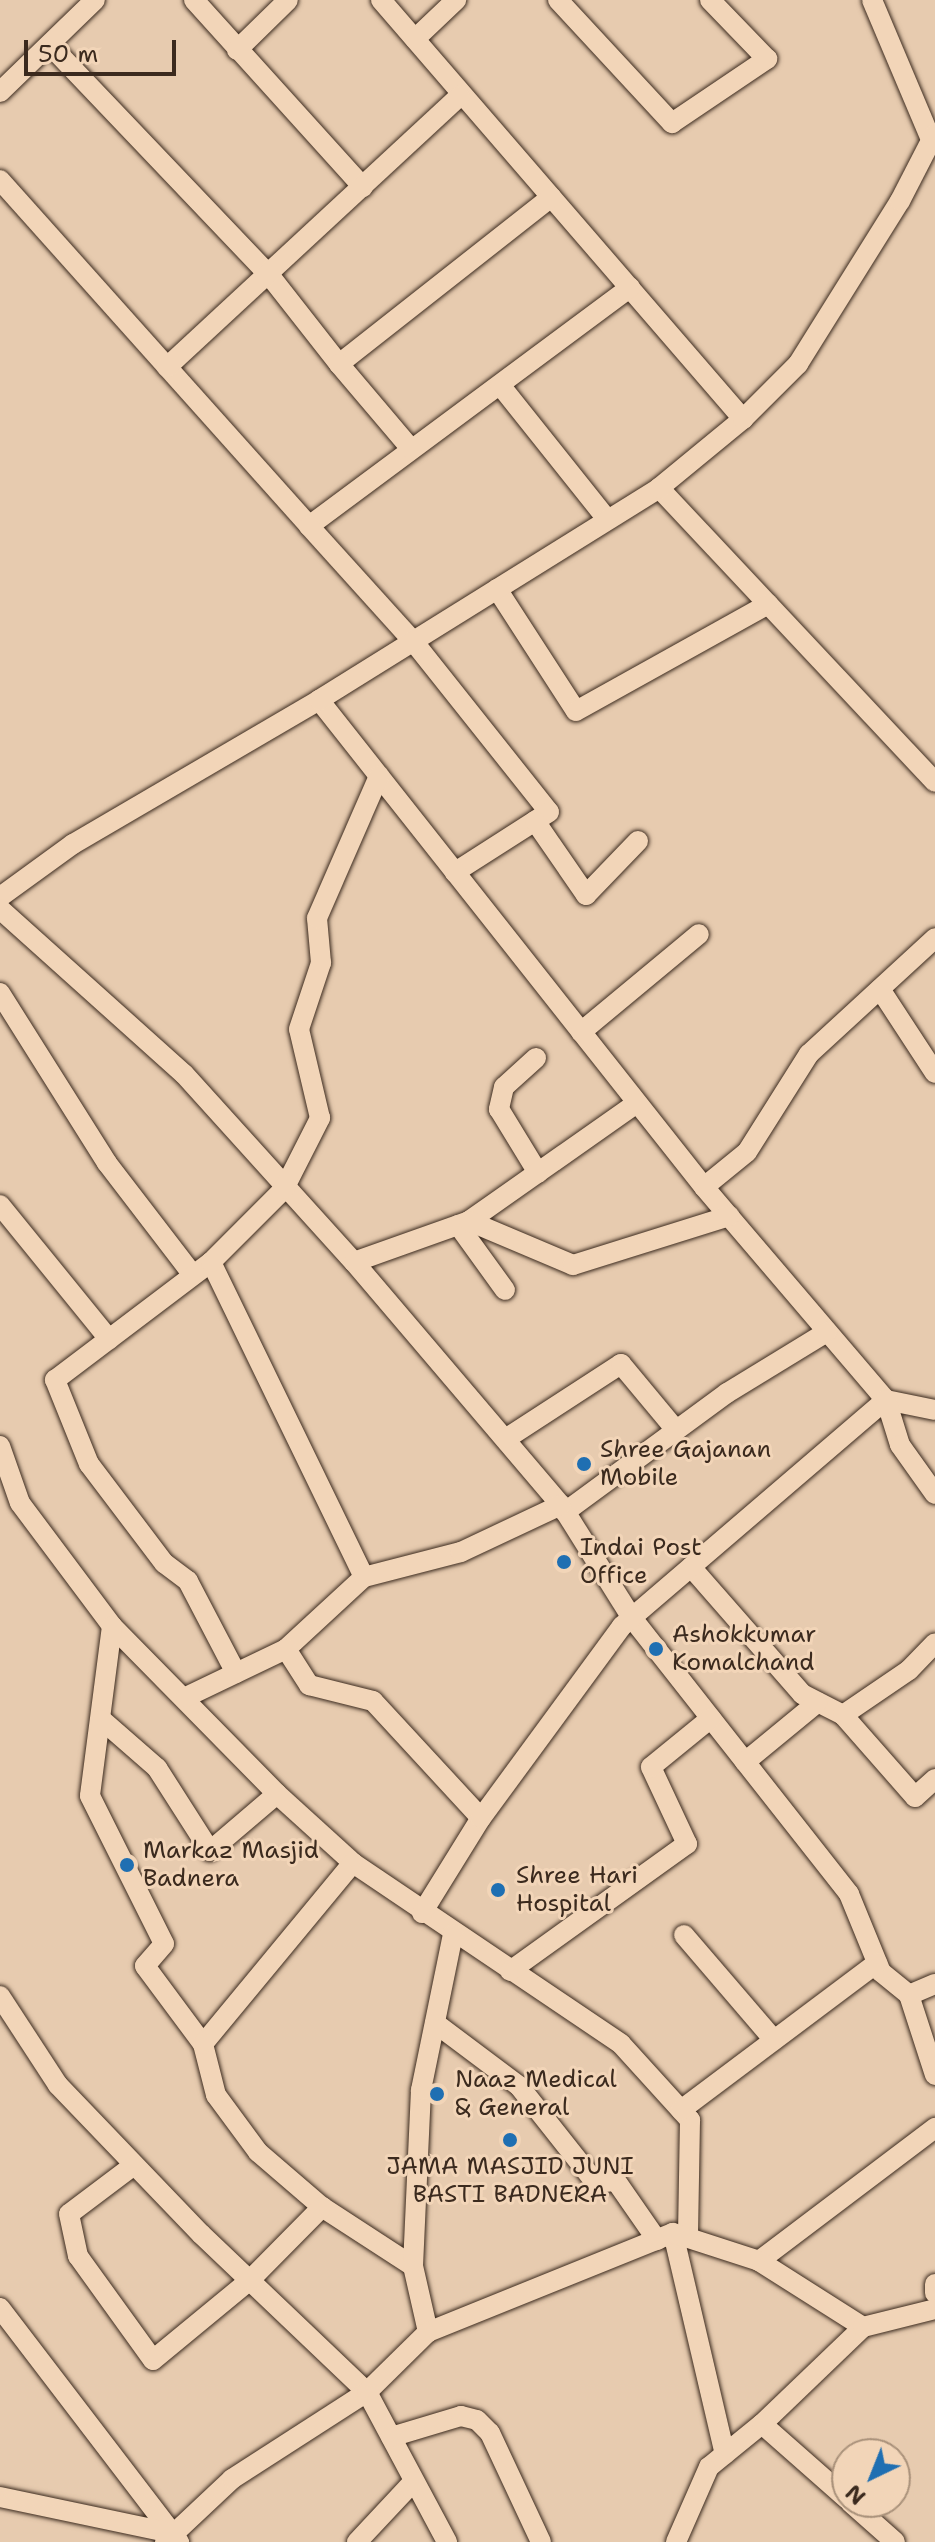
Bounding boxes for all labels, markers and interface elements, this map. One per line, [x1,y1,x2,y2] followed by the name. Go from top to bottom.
[28,24,180,74] scale bar
[38,38,98,70] text: 50 m
[600,1436,771,1492] place label: Shree Gajanan Mobile
[575,1455,593,1473] marker: Shree Gajanan Mobile
[580,1534,702,1590] place label: Indai Post Office
[555,1553,573,1571] marker: Indai Post Office
[672,1621,816,1677] place label: Ashokkumar Komalchand
[647,1640,665,1658] marker: Ashokkumar Komalchand
[143,1837,319,1893] place label: Markaz Masjid Badnera
[118,1856,136,1874] marker: Markaz Masjid Badnera
[516,1862,638,1918] place label: Shree Hari Hospital
[487,1879,509,1901] marker: Shree Hari Hospital
[455,2066,617,2122] place label: Naaz Medical & General
[426,2083,448,2105] marker: Naaz Medical & General
[501,2131,519,2149] marker: JAMA MASJID JUNI BASTI BADNERA
[386,2153,634,2209] place label: JAMA MASJID JUNI BASTI BADNERA
[831,2438,911,2518] north arrow
[839,2478,872,2511] text: N

